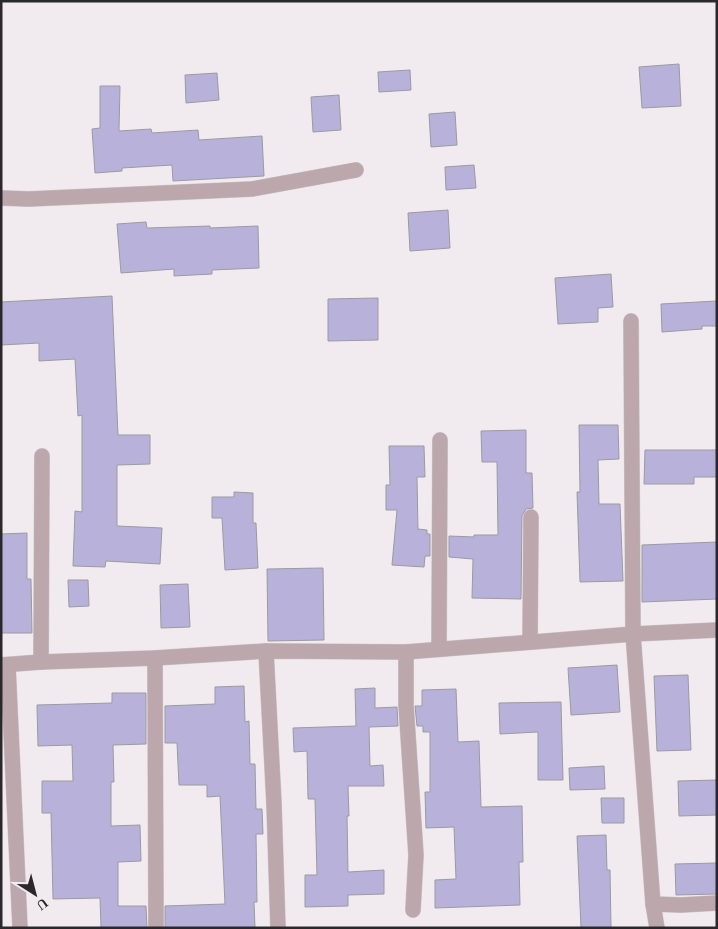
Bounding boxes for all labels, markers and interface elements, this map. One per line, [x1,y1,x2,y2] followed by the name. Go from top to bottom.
[10,869,60,919] north arrow
[34,895,51,913] text: U

